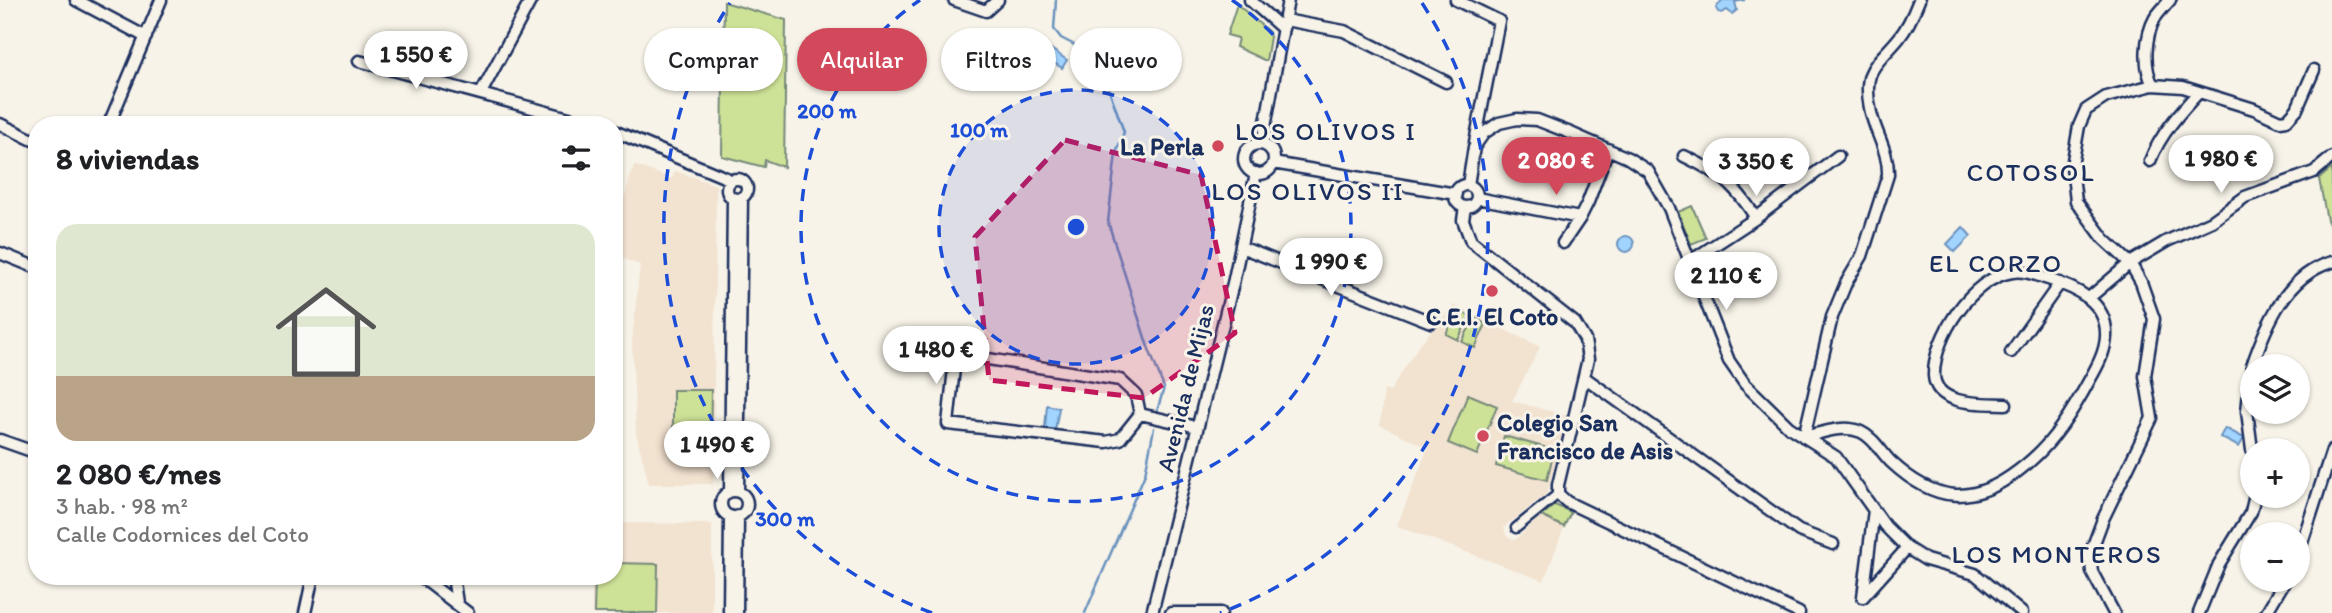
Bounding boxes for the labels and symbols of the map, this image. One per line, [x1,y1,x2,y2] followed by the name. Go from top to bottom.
[351,32,481,91] pin: 1 550 €
[797,98,857,123] text: 200 m
[1235,115,1417,147] district label: LOS OLIVOS I
[950,117,1008,142] text: 100 m
[1120,132,1205,161] place label: La Perla
[2156,136,2286,195] pin: 1 980 €
[1210,138,1226,154] marker: La Perla
[1491,138,1621,197] pin: 2 080 €
[1691,138,1821,198] pin: 3 350 €
[1966,156,2096,188] district label: COTOSOL
[1211,175,1405,207] district label: LOS OLIVOS II
[1064,215,1088,239] centre of rings
[1266,238,1396,298] pin: 1 990 €
[1929,247,2063,279] district label: EL CORZO
[1661,252,1791,312] pin: 2 110 €
[1484,283,1500,299] marker: C.E.I. El Coto
[1150,301,1220,475] street label: Avenida de Mijas
[1426,302,1558,331] place label: C.E.I. El Coto
[871,326,1001,386] pin: 1 480 €
[1497,408,1674,465] place label: Colegio San Francisco de Asis
[652,421,782,481] pin: 1 490 €
[1475,428,1491,444] marker: Colegio San Francisco de Asis
[755,506,815,531] text: 300 m
[1951,538,2163,570] district label: LOS MONTEROS

